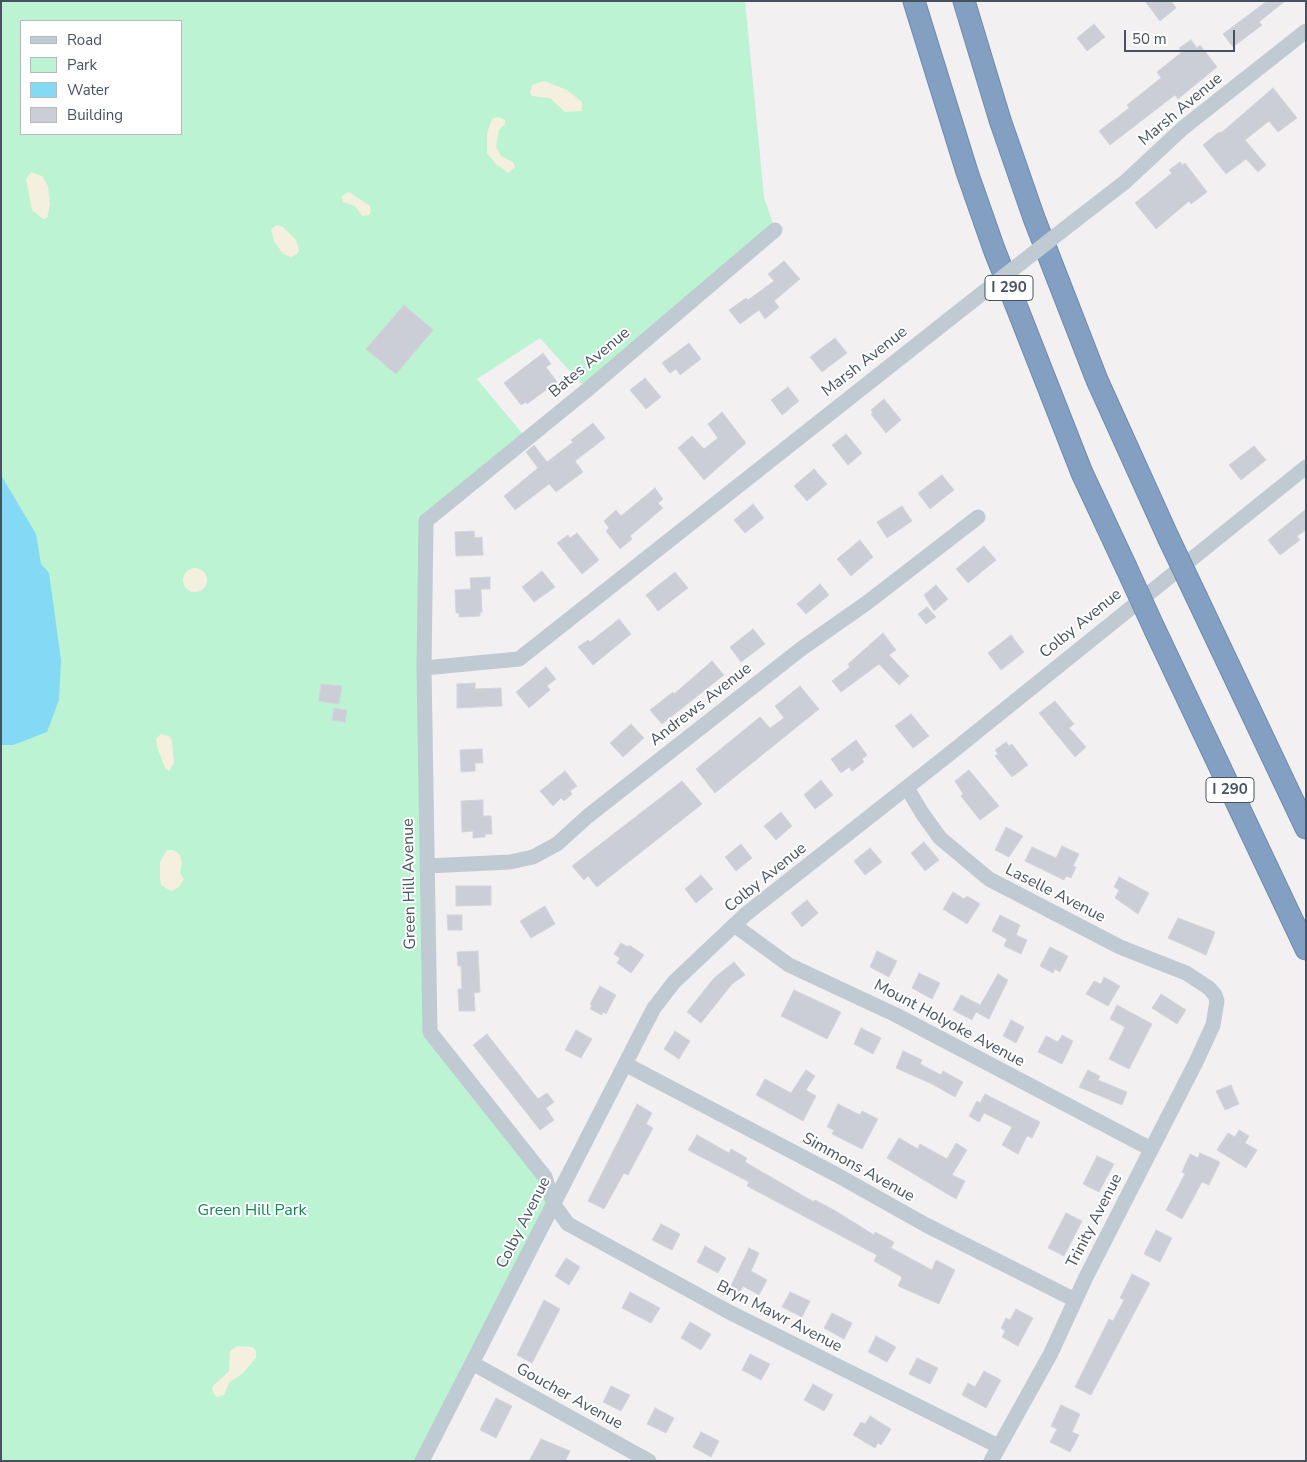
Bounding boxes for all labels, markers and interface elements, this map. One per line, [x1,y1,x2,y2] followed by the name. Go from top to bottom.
[20,20,182,135] legend
[1127,20,1238,52] scale bar
[1132,29,1167,49] text: 50 m
[67,30,102,50] text: Road
[67,55,97,75] text: Park
[1135,69,1227,151] street label: Marsh Avenue
[67,80,109,100] text: Water
[67,105,123,125] text: Building
[985,276,1033,300] road number: I 290
[818,323,912,401] street label: Marsh Avenue
[546,324,634,402] street label: Bates Avenue
[1036,585,1126,663] street label: Colby Avenue
[646,659,756,751] street label: Andrews Avenue
[1206,778,1254,802] road number: I 290
[399,818,421,950] street label: Green Hill Avenue
[721,839,811,917] street label: Colby Avenue
[1002,861,1108,927] street label: Laselle Avenue
[870,976,1028,1072] street label: Mount Holyoke Avenue
[799,1129,917,1207] street label: Simmons Avenue
[1063,1171,1127,1271] street label: Trinity Avenue
[493,1174,555,1272] street label: Colby Avenue
[198,1201,306,1221] park label: Green Hill Park
[713,1277,845,1357] street label: Bryn Mawr Avenue
[512,1360,626,1434] street label: Goucher Avenue

